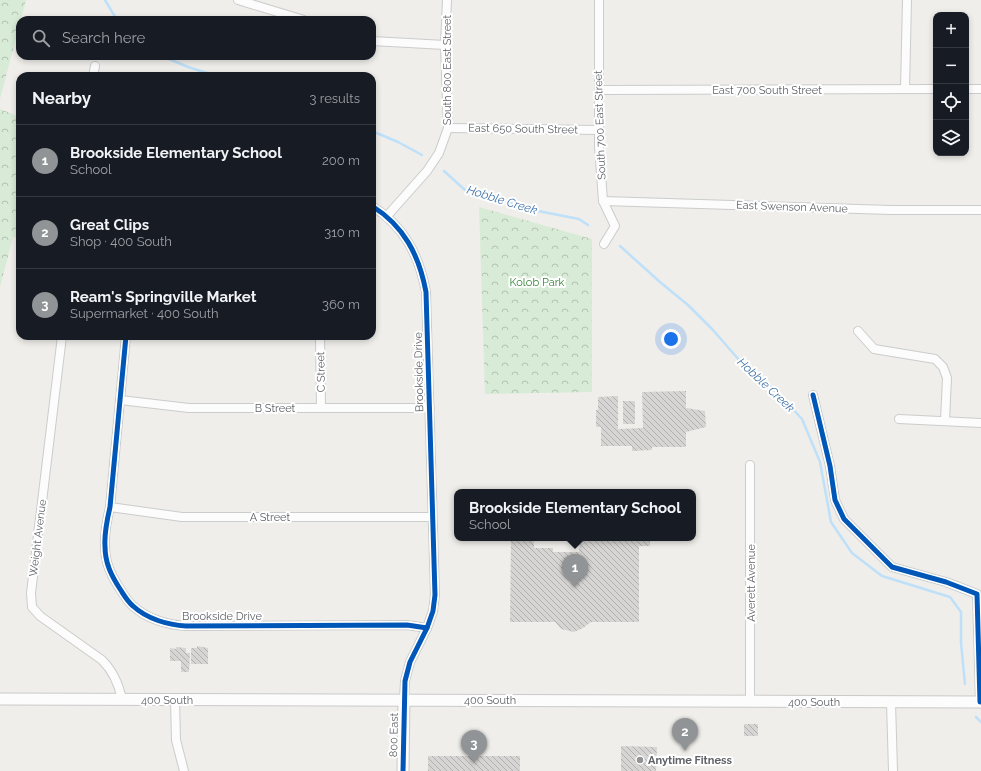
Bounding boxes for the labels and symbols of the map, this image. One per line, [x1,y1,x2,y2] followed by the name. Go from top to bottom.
[441,14,454,125] street label: South 800 East Street
[592,70,608,180] street label: South 700 East Street
[712,84,822,97] street label: East 700 South Street
[468,122,578,136] street label: East 650 South Street
[465,183,540,218] water label: Hobble Creek
[736,199,849,215] street label: East Swenson Avenue
[510,276,565,289] park label: Kolob Park
[661,329,681,349] your location
[412,331,426,412] street label: Brookside Drive
[314,351,328,393] street label: C Street
[734,355,798,415] water label: Hobble Creek
[255,402,296,415] street label: B Street
[27,498,49,577] street label: Weight Avenue
[250,511,291,524] street label: A Street
[745,544,758,622] street label: Averett Avenue
[562,554,588,587] pin: 1
[182,610,263,623] street label: Brookside Drive
[141,694,193,707] street label: 400 South
[464,694,516,707] street label: 400 South
[788,696,840,709] street label: 400 South
[387,712,401,757] street label: 800 East
[672,718,698,751] pin: 2
[461,730,487,763] pin: 3
[648,754,732,767] place label: Anytime Fitness
[635,755,645,765] marker: Anytime Fitness

